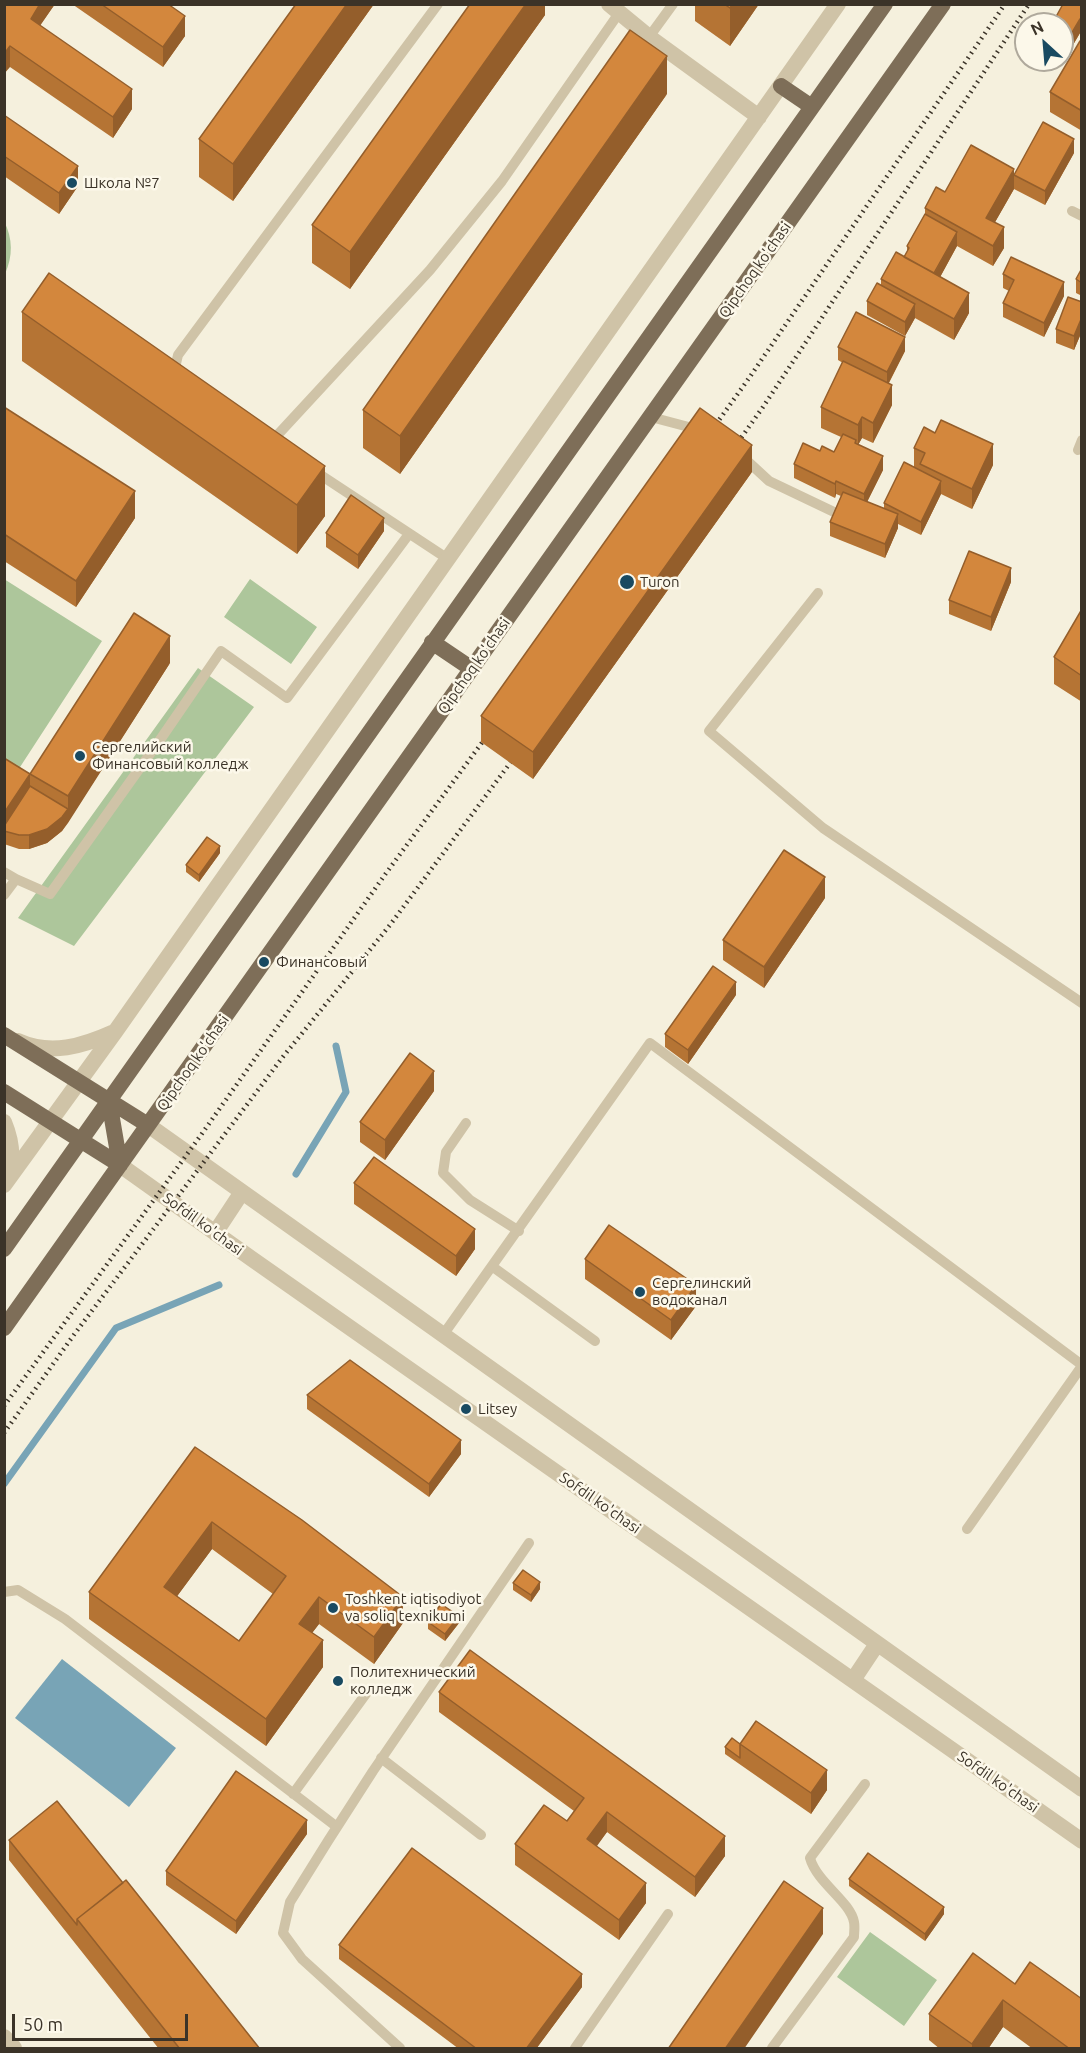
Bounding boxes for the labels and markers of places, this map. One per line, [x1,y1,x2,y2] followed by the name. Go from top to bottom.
[84,174,160,192] place label: Школа №7
[65,176,79,190] marker: Школа №7
[618,573,636,591] marker: Turon
[640,573,679,591] place label: Turon
[92,738,249,773] place label: Сергелийский Финансовый колледж
[73,749,87,763] marker: Сергелийский Финансовый колледж
[276,953,367,971] place label: Финансовый
[257,955,271,969] marker: Финансовый
[652,1274,751,1309] place label: Сергелинский водоканал
[633,1285,647,1299] marker: Сергелинский водоканал
[478,1400,517,1418] place label: Litsey
[459,1402,473,1416] marker: Litsey
[345,1590,481,1625] place label: Toshkent iqtisodiyot va soliq texnikumi
[326,1601,340,1615] marker: Toshkent iqtisodiyot va soliq texnikumi
[350,1663,476,1698] place label: Политехнический колледж
[331,1674,345,1688] marker: Политехнический колледж

